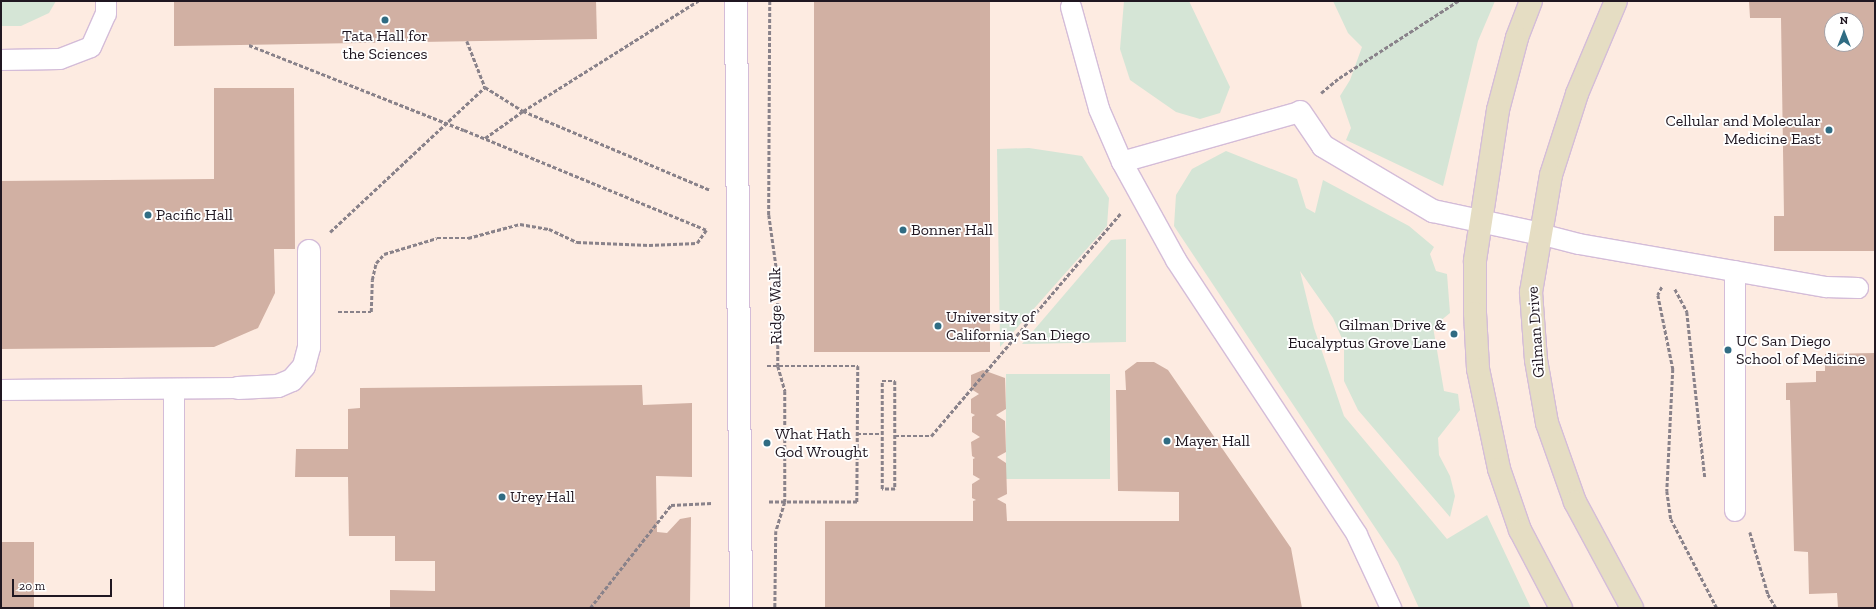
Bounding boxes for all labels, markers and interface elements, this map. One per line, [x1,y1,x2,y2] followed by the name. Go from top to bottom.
[1824,12,1864,52] north arrow
[1840,14,1848,27] text: N
[380,15,390,25] marker: Tata Hall for the Sciences
[342,26,428,64] place label: Tata Hall for the Sciences
[1665,111,1821,149] place label: Cellular and Molecular Medicine East
[1824,125,1834,135] marker: Cellular and Molecular Medicine East
[156,205,233,225] place label: Pacific Hall
[143,210,153,220] marker: Pacific Hall
[911,220,993,240] place label: Bonner Hall
[898,225,908,235] marker: Bonner Hall
[766,267,786,345] street label: Ridge Walk
[1523,286,1549,378] street label: Gilman Drive
[946,307,1090,345] place label: University of California, San Diego
[1288,315,1446,353] place label: Gilman Drive & Eucalyptus Grove Lane
[933,321,943,331] marker: University of California, San Diego
[1449,329,1459,339] marker: Gilman Drive & Eucalyptus Grove Lane
[1736,331,1865,369] place label: UC San Diego School of Medicine
[1723,345,1733,355] marker: UC San Diego School of Medicine
[775,424,869,462] place label: What Hath God Wrought
[1175,431,1250,451] place label: Mayer Hall
[1162,436,1172,446] marker: Mayer Hall
[762,438,772,448] marker: What Hath God Wrought
[510,487,575,507] place label: Urey Hall
[497,492,507,502] marker: Urey Hall
[14,571,114,597] scale bar
[19,579,45,593] text: 20 m

